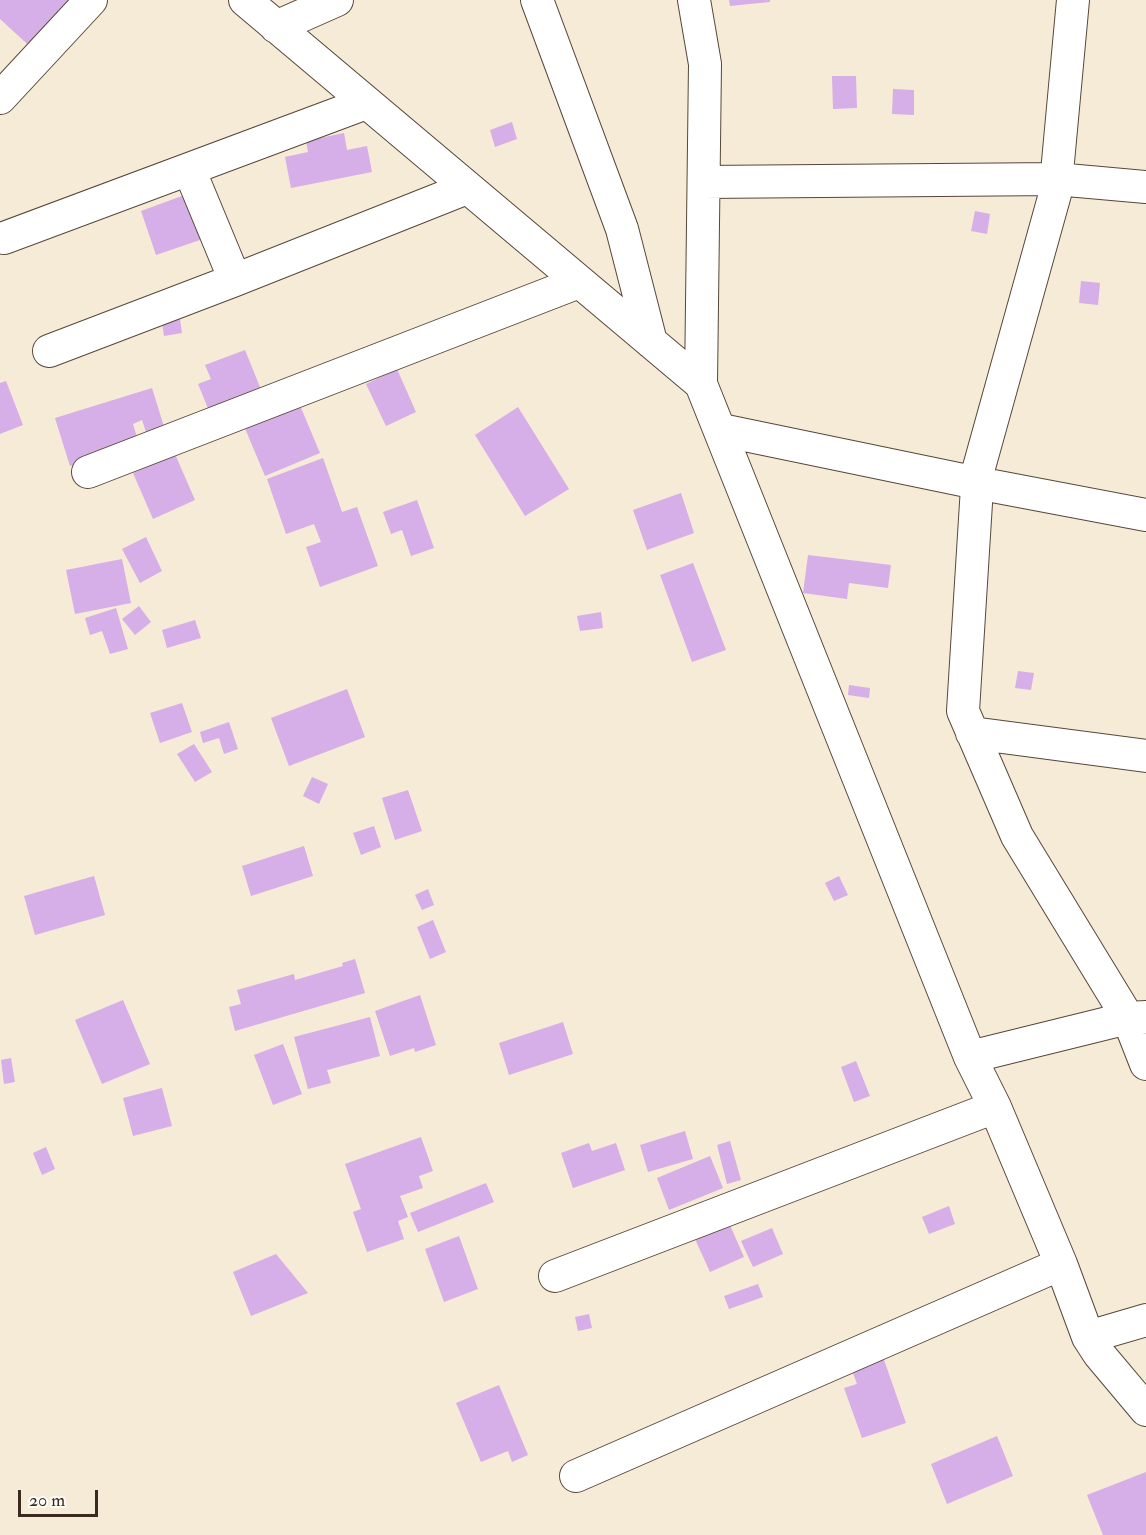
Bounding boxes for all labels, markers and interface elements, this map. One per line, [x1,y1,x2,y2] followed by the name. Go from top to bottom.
[21,1478,100,1516] scale bar
[29,1489,65,1512] text: 20 m

